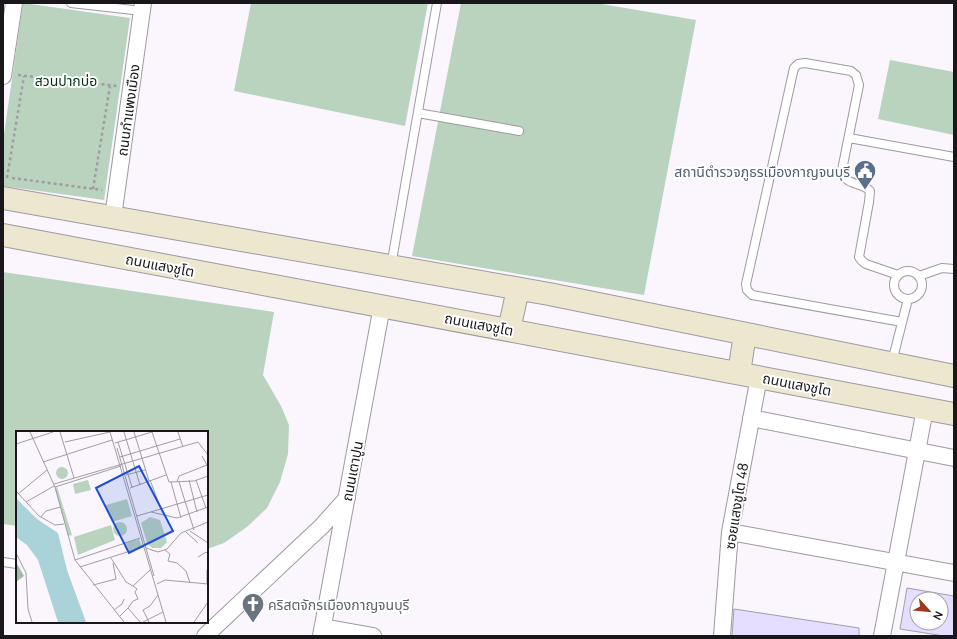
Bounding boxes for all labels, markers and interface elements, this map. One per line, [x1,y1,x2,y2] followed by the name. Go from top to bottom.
[112,63,144,157] street label: ถนนกำแพงเมือง
[35,71,97,90] park label: สวนปากบ่อ
[852,158,878,191] public building icon: สถานีตำรวจภูธรเมืองกาญจนบุรี
[674,162,850,181] place label: สถานีตำรวจภูธรเมืองกาญจนบุรี
[124,249,196,281] street label: ถนนแสงชูโต
[443,308,515,340] street label: ถนนแสงชูโต
[761,368,833,400] street label: ถนนแสงชูโต
[16,431,208,623] inset map
[337,439,367,503] street label: ถนนเตาปูน
[720,461,752,551] street label: ซอยแสงชูโต 48
[240,591,266,624] church icon: คริสตจักรเมืองกาญจนบุรี
[909,591,949,631] north arrow
[268,595,410,614] place label: คริสตจักรเมืองกาญจนบุรี
[930,609,947,623] text: N

